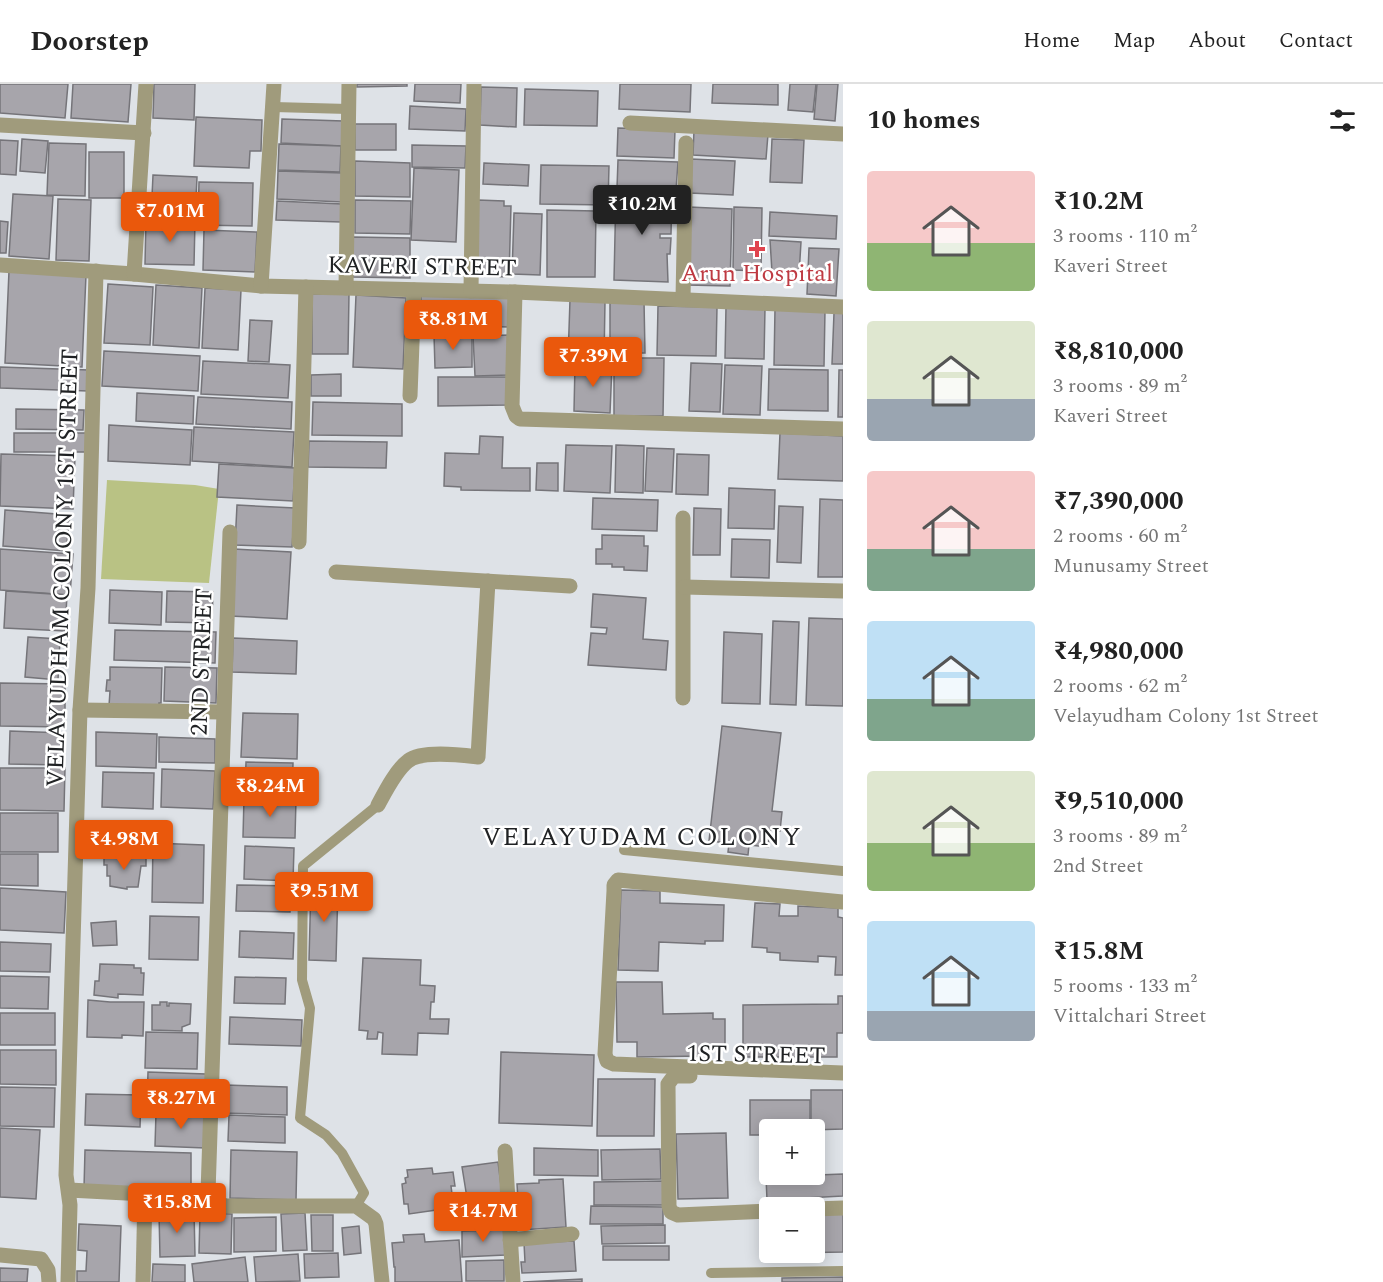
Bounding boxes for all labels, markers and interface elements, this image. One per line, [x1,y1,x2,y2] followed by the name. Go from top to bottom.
[30,20,149,63] text: Doorstep
[1023,25,1080,57] text: Home
[1113,25,1155,57] text: Map
[1188,25,1246,57] text: About
[1279,25,1353,57] text: Contact
[867,100,981,140] text: 10 homes
[1326,104,1359,137] icon: filters
[1053,181,1144,221] text: ₹10.2M
[593,185,691,236] pin: ₹10.2M
[607,189,677,219] text: ₹10.2M
[121,192,219,243] pin: ₹7.01M
[915,195,987,267] icon: home
[135,196,205,226] text: ₹7.01M
[1053,221,1197,251] text: 3 rooms · 110 m²
[748,240,766,258] marker: Arun Hospital
[327,247,517,287] street label: KAVERI STREET
[1053,251,1168,281] text: Kaveri Street
[681,256,833,292] place label: Arun Hospital
[404,300,502,351] pin: ₹8.81M
[418,304,488,334] text: ₹8.81M
[1053,331,1184,371] text: ₹8,810,000
[544,337,642,388] pin: ₹7.39M
[558,341,628,371] text: ₹7.39M
[915,345,987,417] icon: home
[37,348,89,788] street label: VELAYUDHAM COLONY 1ST STREET
[1053,371,1187,401] text: 3 rooms · 89 m²
[1053,401,1168,431] text: Kaveri Street
[1053,481,1184,521] text: ₹7,390,000
[915,495,987,567] icon: home
[1053,521,1187,551] text: 2 rooms · 60 m²
[1053,551,1209,581] text: Munusamy Street
[181,588,223,736] street label: 2ND STREET
[1053,631,1184,671] text: ₹4,980,000
[915,645,987,717] icon: home
[1053,671,1187,701] text: 2 rooms · 62 m²
[1053,701,1319,731] text: Velayudham Colony 1st Street
[221,767,319,818] pin: ₹8.24M
[235,771,305,801] text: ₹8.24M
[1053,781,1184,821] text: ₹9,510,000
[915,795,987,867] icon: home
[482,817,802,857] district label: VELAYUDAM COLONY
[75,820,173,871] pin: ₹4.98M
[1053,821,1187,851] text: 3 rooms · 89 m²
[89,824,159,854] text: ₹4.98M
[1053,851,1143,881] text: 2nd Street
[275,872,373,923] pin: ₹9.51M
[289,876,359,906] text: ₹9.51M
[1053,931,1144,971] text: ₹15.8M
[915,945,987,1017] icon: home
[1053,971,1197,1001] text: 5 rooms · 133 m²
[1053,1001,1206,1031] text: Vittalchari Street
[686,1036,826,1074] street label: 1ST STREET
[132,1079,230,1130] pin: ₹8.27M
[146,1083,216,1113] text: ₹8.27M
[759,1119,825,1263] map controls
[759,1119,825,1185] button: +
[128,1183,226,1234] pin: ₹15.8M
[142,1187,212,1217] text: ₹15.8M
[434,1192,532,1243] pin: ₹14.7M
[448,1196,518,1226] text: ₹14.7M
[759,1197,825,1263] button: −

